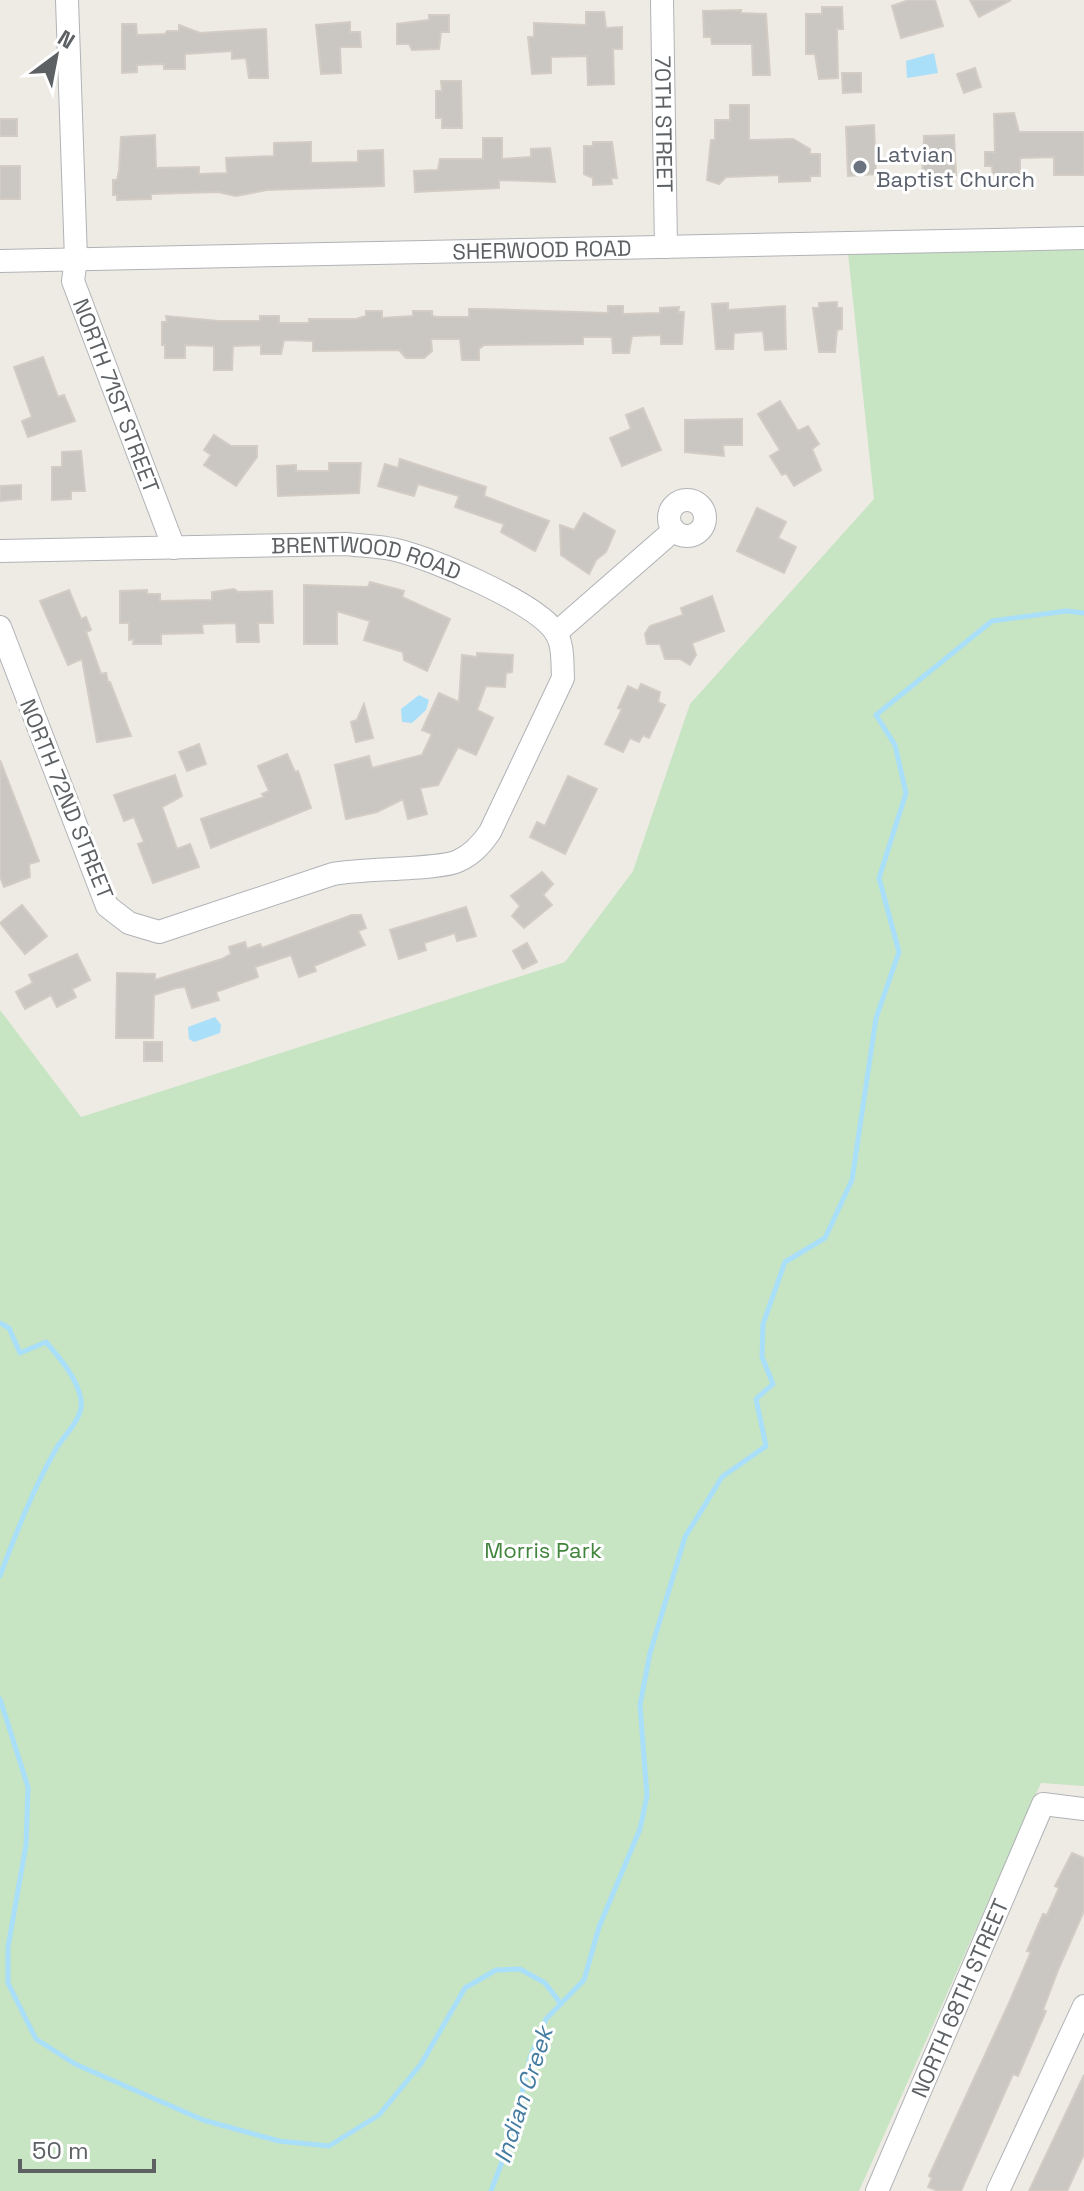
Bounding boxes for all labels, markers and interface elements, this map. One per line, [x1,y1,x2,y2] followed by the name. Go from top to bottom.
[16,16,96,96] north arrow
[53,23,80,55] text: N
[649,55,679,193] street label: 70TH STREET
[876,140,1035,193] place label: Latvian Baptist Church
[851,158,869,176] marker: Latvian Baptist Church
[452,234,632,265] street label: SHERWOOD ROAD
[67,295,166,497] street label: NORTH 71ST STREET
[271,529,465,586] street label: BRENTWOOD ROAD
[14,695,120,903] street label: NORTH 72ND STREET
[484,1536,602,1564] park label: Morris Park
[905,1894,1015,2102] street label: NORTH 68TH STREET
[486,2020,561,2167] water label: Indian Creek
[20,2123,154,2173] scale bar
[32,2135,89,2166] text: 50 m

